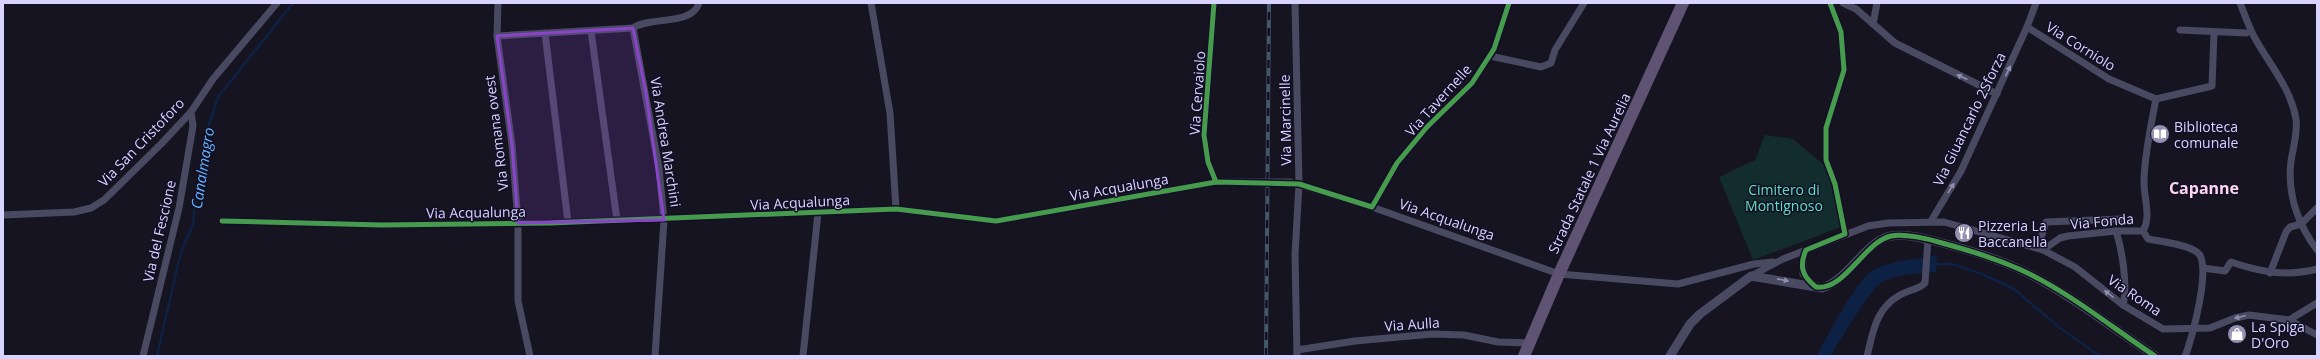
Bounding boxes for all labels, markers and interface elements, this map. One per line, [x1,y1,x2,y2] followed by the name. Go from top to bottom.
[2043,17,2119,75] street label: Via Corniolo
[1928,49,2010,189] street label: Via Giuancarlo 2Sforza
[1185,50,1209,136] street label: Via Cervaiolo
[1401,60,1476,140] street label: Via Tavernelle
[2005,65,2011,76] one-way arrow
[479,74,513,192] street label: Via Romana ovest
[1275,74,1295,166] street label: Via Marcinelle
[1956,74,1967,80] one-way arrow
[646,76,686,208] street label: Via Andrea Marchini
[1543,90,1635,256] street label: Strada Statale 1 Via Aurelia
[94,94,188,190] street label: Via San Cristoforo
[2174,117,2239,152] place label: Biblioteca comunale
[2149,123,2171,145] library icon: Biblioteca comunale
[186,126,218,210] water label: Canalmagro
[1068,169,1170,205] street label: Via Acqualunga
[2169,177,2239,199] district label: Capanne
[138,178,180,284] street label: Via del Fescione
[1745,180,1823,215] park label: Cimitero di Montignoso
[1948,182,1955,194] one-way arrow
[750,190,850,214] street label: Via Acqualunga
[1397,194,1497,244] street label: Via Acqualunga
[426,202,526,222] street label: Via Acqualunga
[2069,209,2135,233] street label: Via Fonda
[1978,216,2047,251] place label: Pizzeria La Baccanella
[1953,222,1975,244] restaurant icon: Pizzeria La Baccanella
[2104,270,2166,320] street label: Via Roma
[1777,277,1790,283] one-way arrow
[2103,290,2114,299] one-way arrow
[1384,313,1440,335] street label: Via Aulla
[2234,315,2246,321] one-way arrow
[2251,317,2305,352] place label: La Spiga D'Oro
[2226,323,2248,345] shop icon: La Spiga D'Oro

